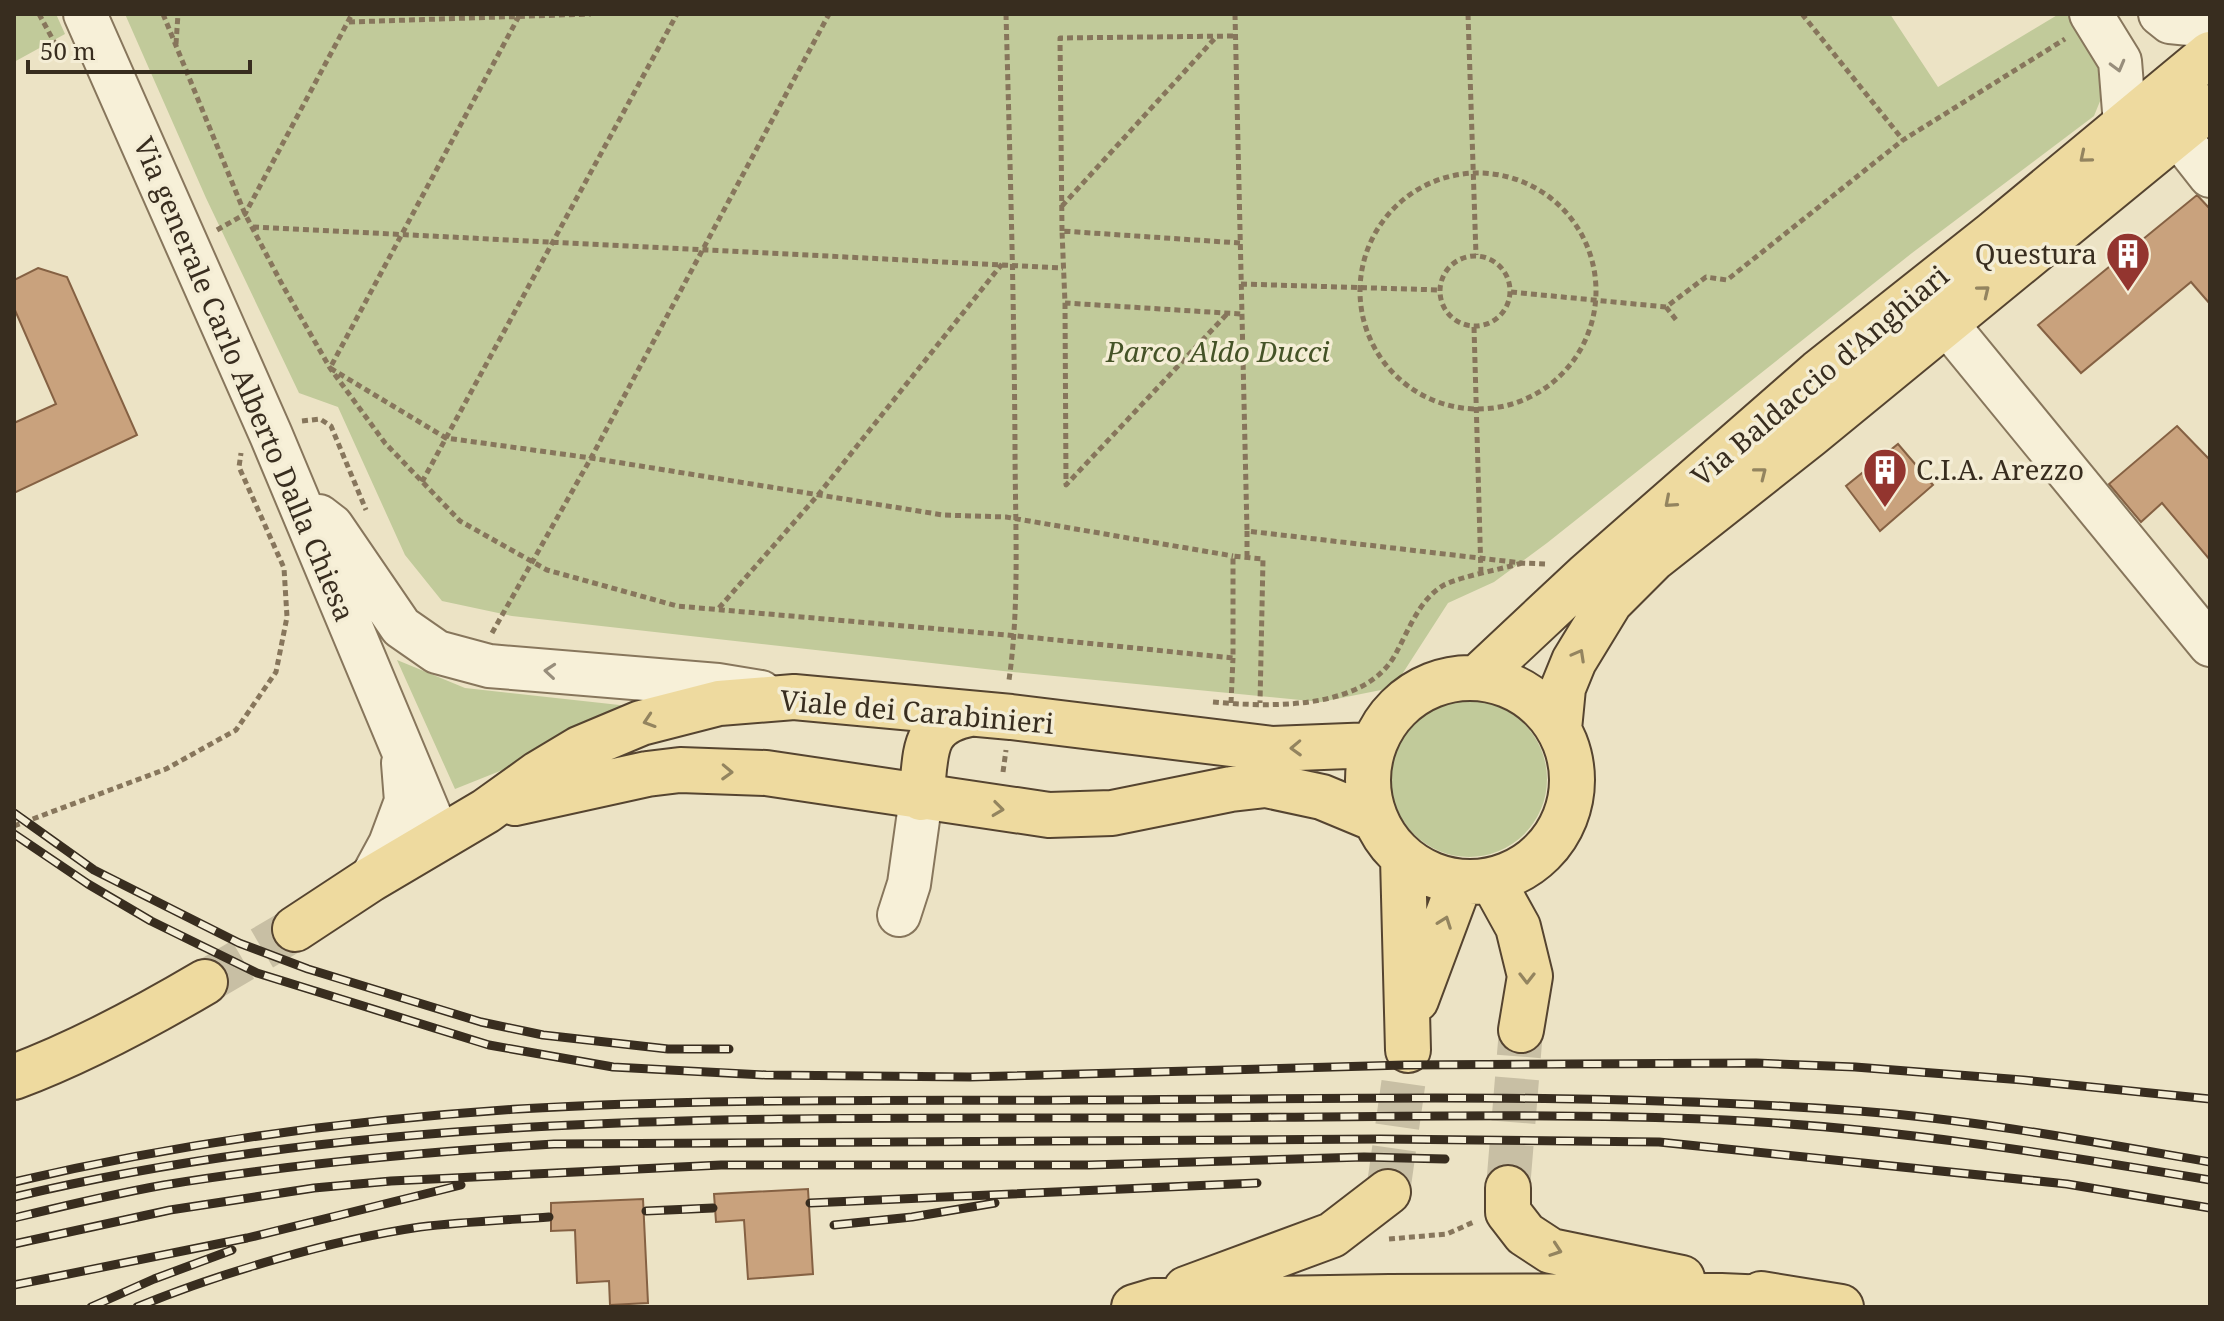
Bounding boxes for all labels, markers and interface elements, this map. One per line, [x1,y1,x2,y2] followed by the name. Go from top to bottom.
[28,24,250,74] scale bar
[40,34,96,67] text: 50 m
[2108,58,2125,72] one-way arrow
[125,131,364,627] street label: Via generale Carlo Alberto Dalla Chiesa
[2080,147,2094,162] one-way arrow
[2104,230,2152,293] building icon: Questura
[1975,234,2097,272] place label: Questura
[1683,256,1956,494] street label: Via Baldaccio d'Anghiari
[1975,287,1990,301] one-way arrow
[1105,332,1330,370] park label: Parco Aldo Ducci
[1861,446,1909,509] building icon: C.I.A. Arezzo
[1916,450,2084,488] place label: C.I.A. Arezzo
[1752,469,1767,483] one-way arrow
[1664,492,1679,507] one-way arrow
[1569,648,1584,663] one-way arrow
[543,663,556,680] one-way arrow
[779,680,1056,742] street label: Viale dei Carabinieri
[643,712,656,728] one-way arrow
[1289,740,1302,757] one-way arrow
[721,764,734,781] one-way arrow
[992,800,1005,817] one-way arrow
[1435,916,1452,930] one-way arrow
[1518,972,1536,985] one-way arrow
[1548,1241,1562,1257] one-way arrow

